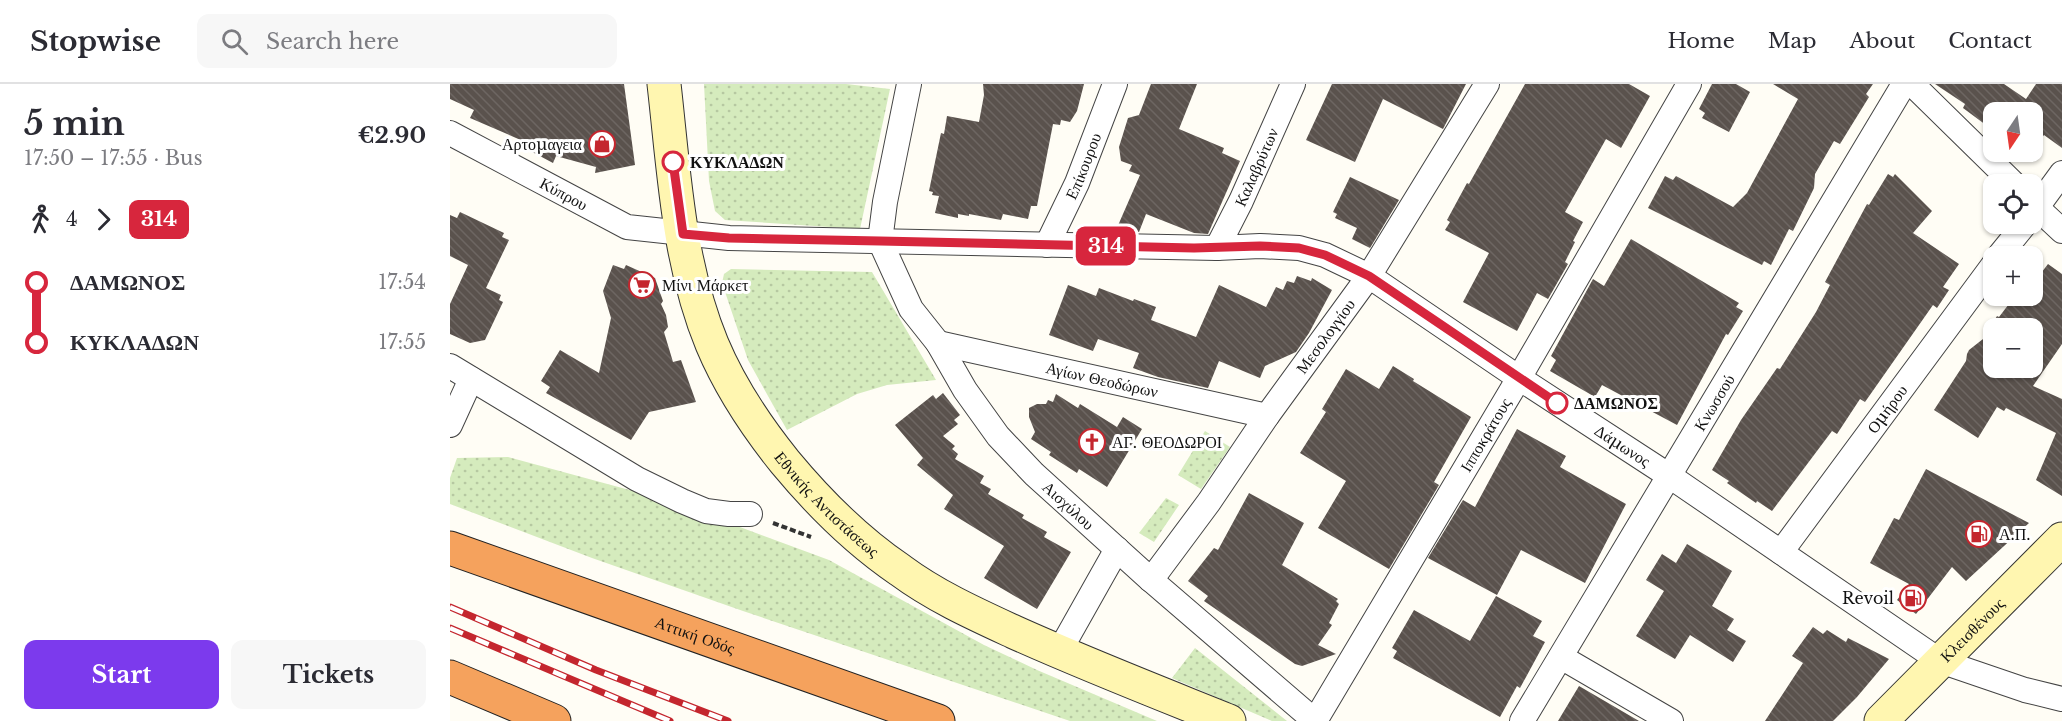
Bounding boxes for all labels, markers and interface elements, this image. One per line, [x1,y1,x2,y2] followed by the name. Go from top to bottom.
[197,14,617,68] search box
[30,24,161,59] text: Stopwise
[218,25,251,58] icon: search
[266,28,399,55] text: Search here
[1668,28,1735,54] text: Home
[1768,28,1816,54] text: Map
[1849,28,1915,54] text: About
[1948,28,2032,54] text: Contact
[1983,102,2043,162] north arrow
[1983,102,2043,378] map controls
[24,103,125,144] text: 5 min
[358,122,426,149] text: €2.90
[1230,125,1282,209] street label: Καλαβρύτων
[587,129,617,159] shop icon: Αρτομαγεια
[1061,130,1105,202] street label: Επίκουρου
[502,134,583,154] place label: Αρτομαγεια
[24,146,203,170] text: 17:50 – 17:55 · Bus
[662,151,684,173] marker: ΚΥΚΛΑΔΩΝ
[690,152,784,172] place label: ΚΥΚΛΑΔΩΝ
[537,173,591,214] street label: Κύπρου
[1983,174,2043,234] button: locate
[24,203,57,236] icon: walk
[87,203,120,236] icon: forward
[141,206,177,232] text: 314
[66,207,78,231] text: 4
[1072,226,1140,266] line badge: 314
[1088,233,1124,259] text: 314
[1983,246,2043,306] button: +
[70,269,185,296] text: ΔΑΜΩΝΟΣ
[378,270,426,294] text: 17:54
[627,270,657,300] supermarket icon: Μίνι Μάρκετ
[662,275,749,295] place label: Μίνι Μάρκετ
[1291,295,1359,377] street label: Μεσολογγίου
[1983,318,2043,378] button: −
[70,329,199,356] text: ΚΥΚΛΑΔΩΝ
[379,330,426,354] text: 17:55
[1044,357,1160,402] street label: Αγίων Θεοδώρων
[1689,370,1739,434] street label: Κνωσσού
[1862,381,1911,437] street label: Ομήρου
[1546,392,1568,414] marker: ΔΑΜΩΝΟΣ
[1574,393,1658,413] place label: ΔΑΜΩΝΟΣ
[1456,394,1515,475] street label: Ιπποκράτους
[1591,420,1655,471] street label: Δάμωνος
[1077,427,1107,457] church icon: ΑΓ. ΘΕΟΔΩΡΟΙ
[1112,432,1222,452] place label: ΑΓ. ΘΕΟΔΩΡΟΙ
[770,447,884,561] street label: Εθνικής Αντιστάσεως
[1038,477,1099,534] street label: Αισχύλου
[1964,519,1994,549] fuel station icon: Α.Π.
[1999,524,2031,544] place label: Α.Π.
[1898,583,1928,613] fuel station icon: Revoil
[1842,588,1894,608] place label: Revoil
[1936,593,2009,666] street label: Κλεισθένους
[652,612,738,658] street label: Αττική Οδός
[24,640,219,709] button: Start
[231,640,426,709] button: Tickets

